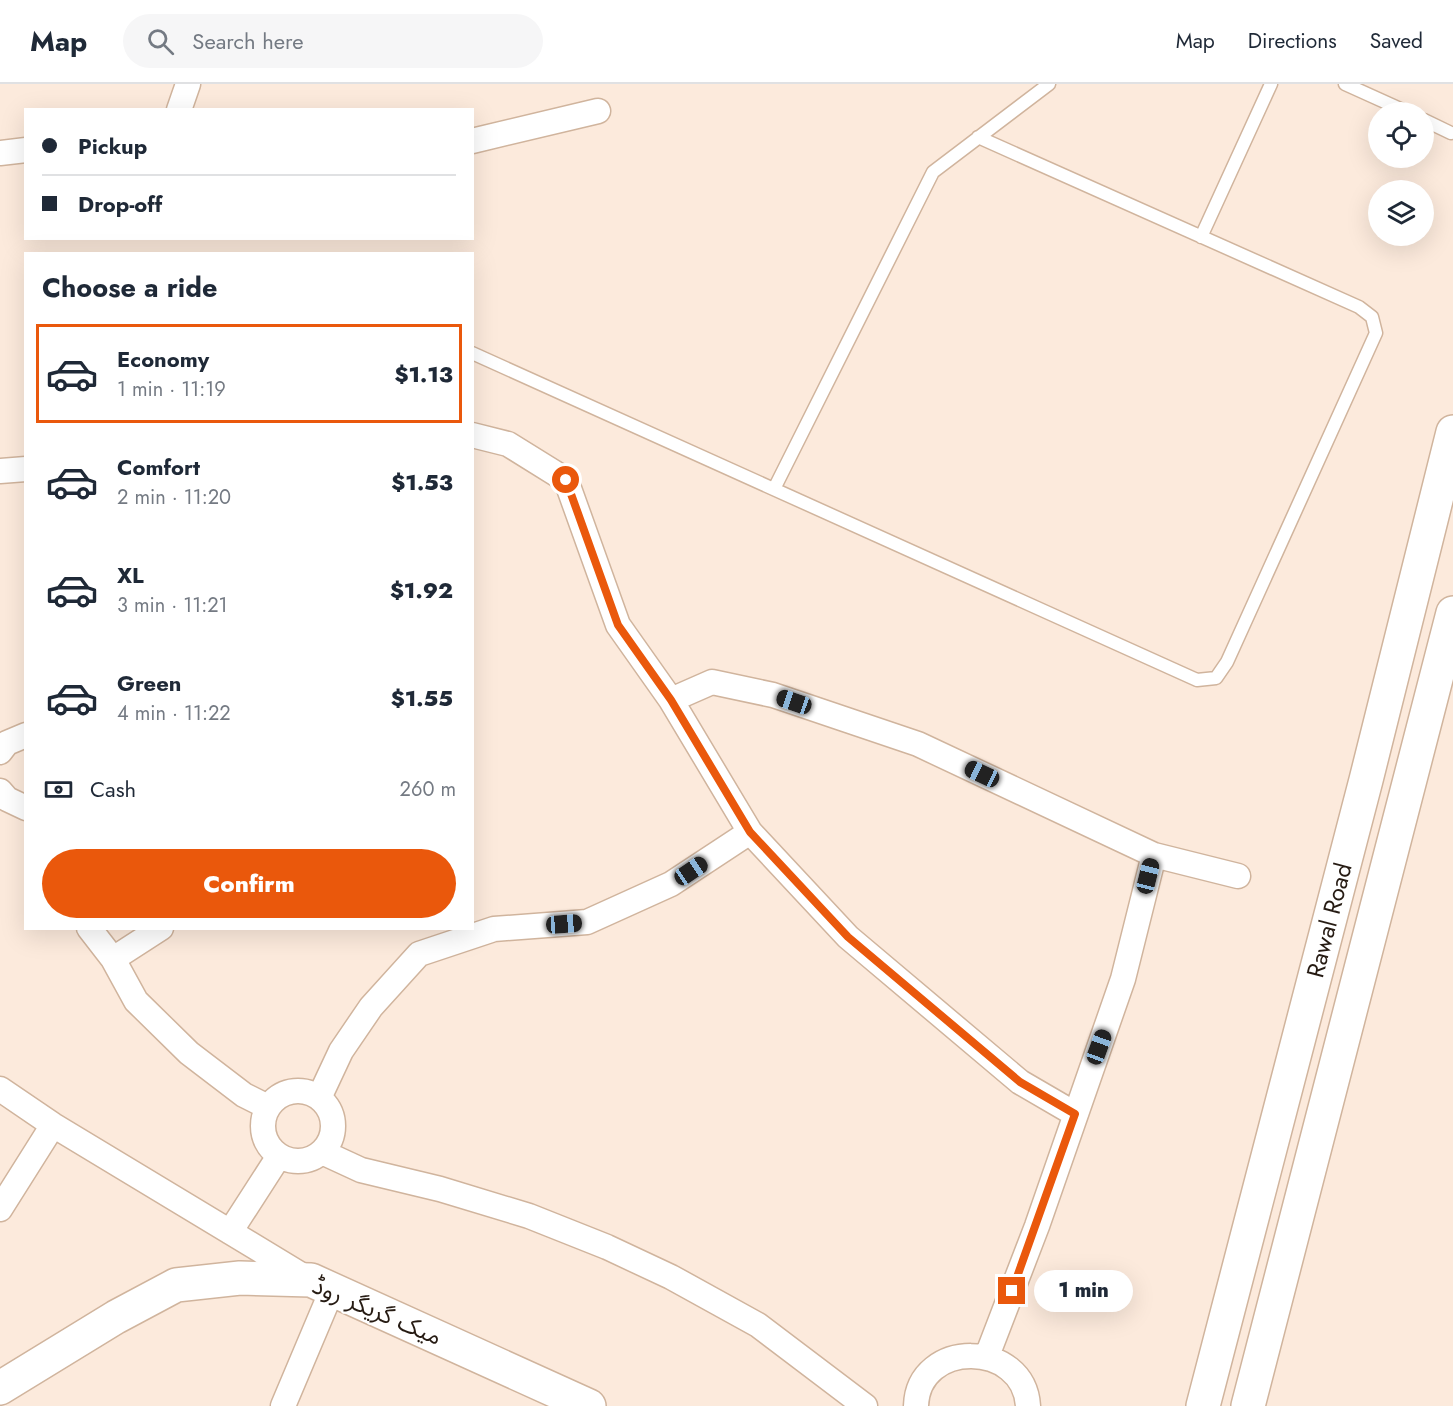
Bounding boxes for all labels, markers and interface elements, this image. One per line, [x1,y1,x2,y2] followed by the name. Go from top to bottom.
[123,14,543,68] search box
[30,21,87,62] text: Map
[144,25,177,58] icon: search
[192,25,304,57] text: Search here
[1176,26,1215,56] text: Map
[1248,26,1337,56] text: Directions
[1370,26,1423,56] text: Saved
[1368,102,1434,246] map controls
[1368,102,1434,168] button: locate
[78,130,147,162] text: Pickup
[1368,180,1434,246] button: layers
[78,188,162,220] text: Drop-off
[42,268,217,307] text: Choose a ride
[117,343,209,375] text: Economy
[45,347,99,401] icon: car
[394,358,453,390] text: $1.13
[117,375,226,404] text: 1 min · 11:19
[117,451,200,483] text: Comfort
[45,455,99,509] icon: car
[391,466,453,498] text: $1.53
[552,466,579,493] route start
[117,483,231,512] text: 2 min · 11:20
[117,559,144,591] text: XL
[45,563,99,617] icon: car
[390,574,453,606] text: $1.92
[117,591,228,620] text: 3 min · 11:21
[117,667,181,699] text: Green
[45,671,99,725] icon: car
[391,682,453,714] text: $1.55
[774,688,814,716] car
[117,699,231,728] text: 4 min · 11:22
[962,758,1002,790] car
[42,773,75,806] icon: cash
[90,773,136,805] text: Cash
[400,775,456,804] text: 260 m
[42,849,456,918] button: Confirm
[671,853,711,889] car
[1135,856,1161,896] car
[1297,859,1361,981] street label: Rawal Road
[545,914,583,934] car
[1084,1027,1114,1067] car
[307,1267,447,1354] street label: میک گریگر روڈ
[1033,1270,1132,1312] callout: 1 min
[1058,1276,1109,1305] text: 1 min
[998,1277,1025,1304] route end

